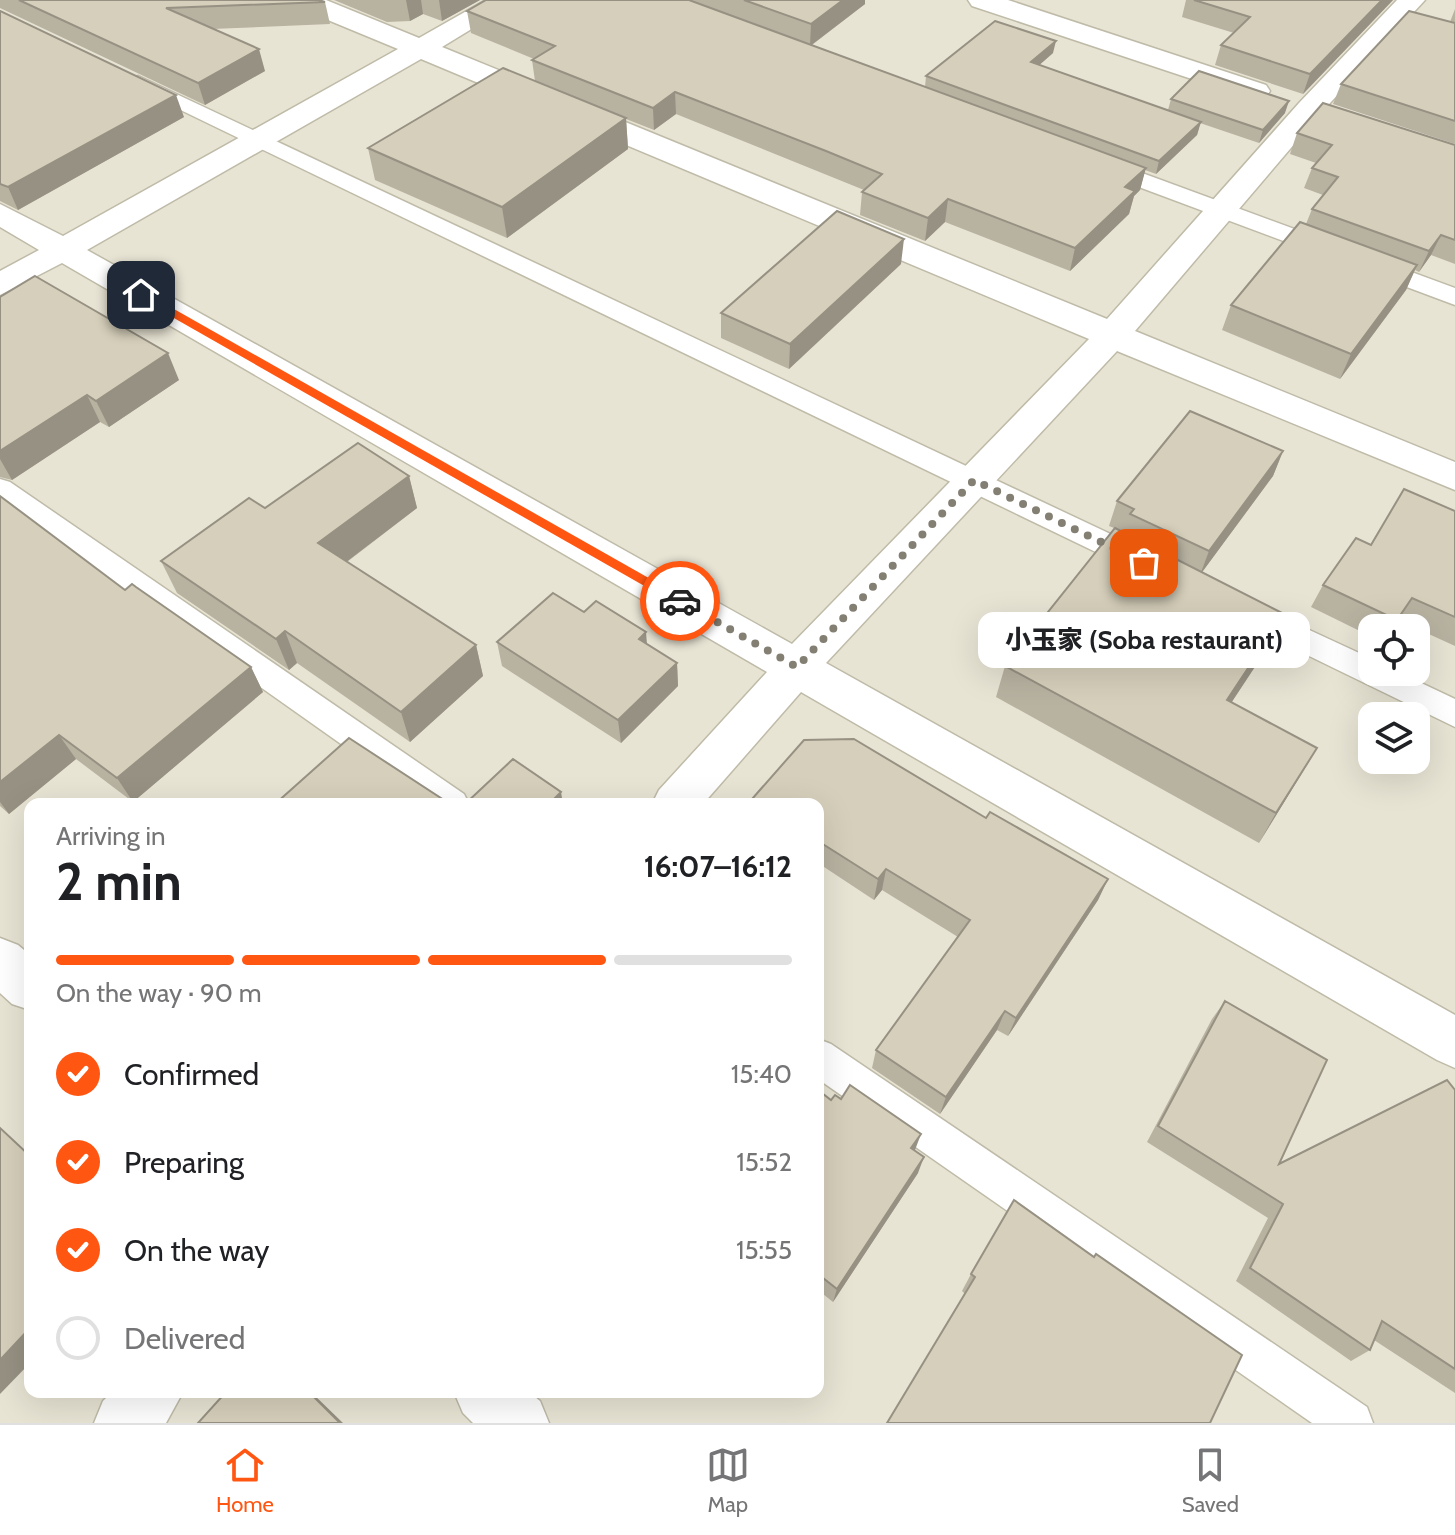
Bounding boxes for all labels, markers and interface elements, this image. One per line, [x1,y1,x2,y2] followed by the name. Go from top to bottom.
[107,261,175,329] pin
[119,273,163,317] icon: home
[1110,529,1178,597] pin
[1122,541,1166,585] icon: bag
[640,561,720,641] courier
[658,579,702,623] icon: car
[978,611,1310,667] callout: 小玉家 (Soba restaurant)
[1358,614,1430,774] map controls
[1358,614,1430,686] button: locate
[1005,624,1283,656] text: 小玉家 (Soba restaurant)
[1358,702,1430,774] button: layers
[56,820,166,852] text: Arriving in
[644,848,792,885] text: 16:07–16:12
[56,850,182,913] text: 2 min
[56,977,262,1009] text: On the way · 90 m
[56,1052,100,1096] icon: check
[124,1056,259,1093] text: Confirmed
[731,1058,792,1090] text: 15:40
[56,1140,100,1184] icon: check
[124,1144,244,1181] text: Preparing
[736,1146,792,1178] text: 15:52
[56,1228,100,1272] icon: check
[124,1232,269,1269] text: On the way
[736,1234,792,1266] text: 15:55
[124,1320,245,1357] text: Delivered
[216,1443,274,1518] tab: Home
[706,1443,750,1518] tab: Map
[1182,1443,1239,1518] tab: Saved

